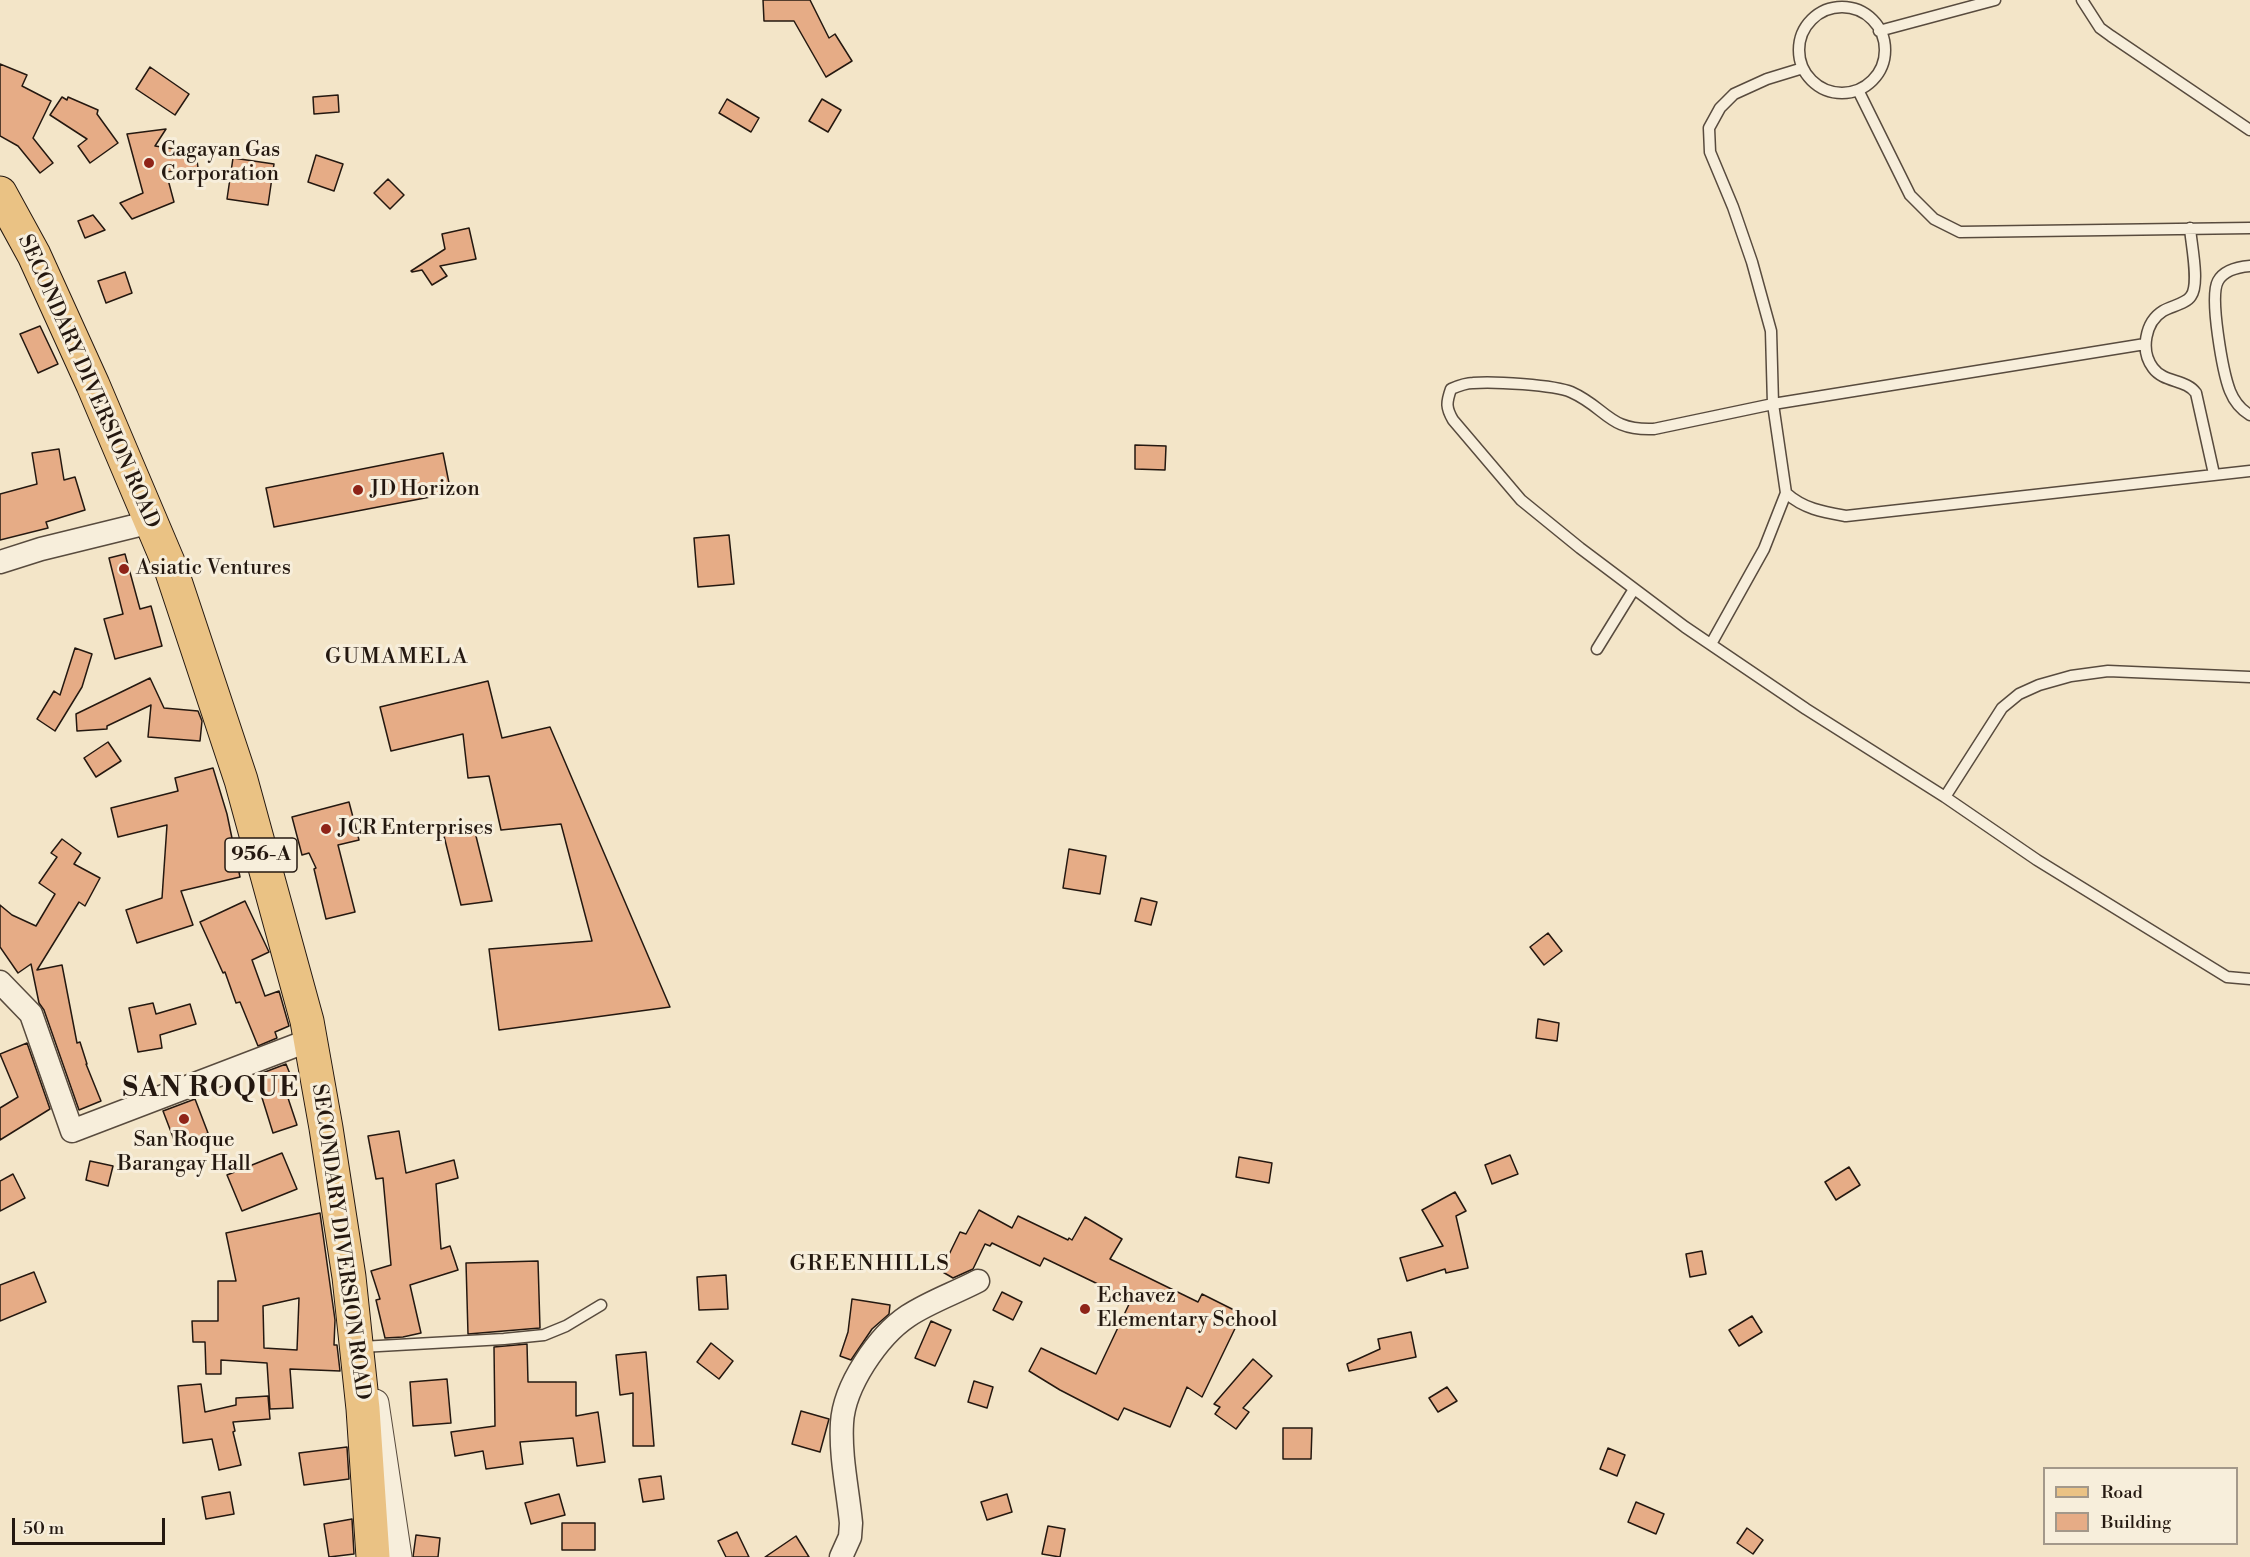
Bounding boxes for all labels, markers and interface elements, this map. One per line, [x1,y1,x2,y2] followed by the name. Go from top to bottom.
[161,138,280,188] place label: Cagayan Gas Corporation
[142,156,156,170] marker: Cagayan Gas Corporation
[12,231,164,533] street label: SECONDARY DIVERSION ROAD
[370,477,480,503] place label: JD Horizon
[351,483,365,497] marker: JD Horizon
[136,556,291,582] place label: Asiatic Ventures
[117,562,131,576] marker: Asiatic Ventures
[325,645,469,671] district label: GUMAMELA
[338,816,493,842] place label: JCR Enterprises
[319,822,333,836] marker: JCR Enterprises
[225,838,297,872] road number: 956-A
[122,1074,300,1106] district label: SAN ROQUE
[305,1082,375,1402] street label: SECONDARY DIVERSION ROAD
[177,1112,191,1126] marker: San Roque Barangay Hall
[117,1128,251,1178] place label: San Roque Barangay Hall
[790,1252,950,1278] district label: GREENHILLS
[1097,1284,1277,1334] place label: Echavez Elementary School
[1078,1302,1092,1316] marker: Echavez Elementary School
[2043,1467,2238,1545] legend
[2101,1481,2143,1504] text: Road
[15,1506,168,1544] scale bar
[2101,1511,2171,1534] text: Building
[23,1517,64,1540] text: 50 m

